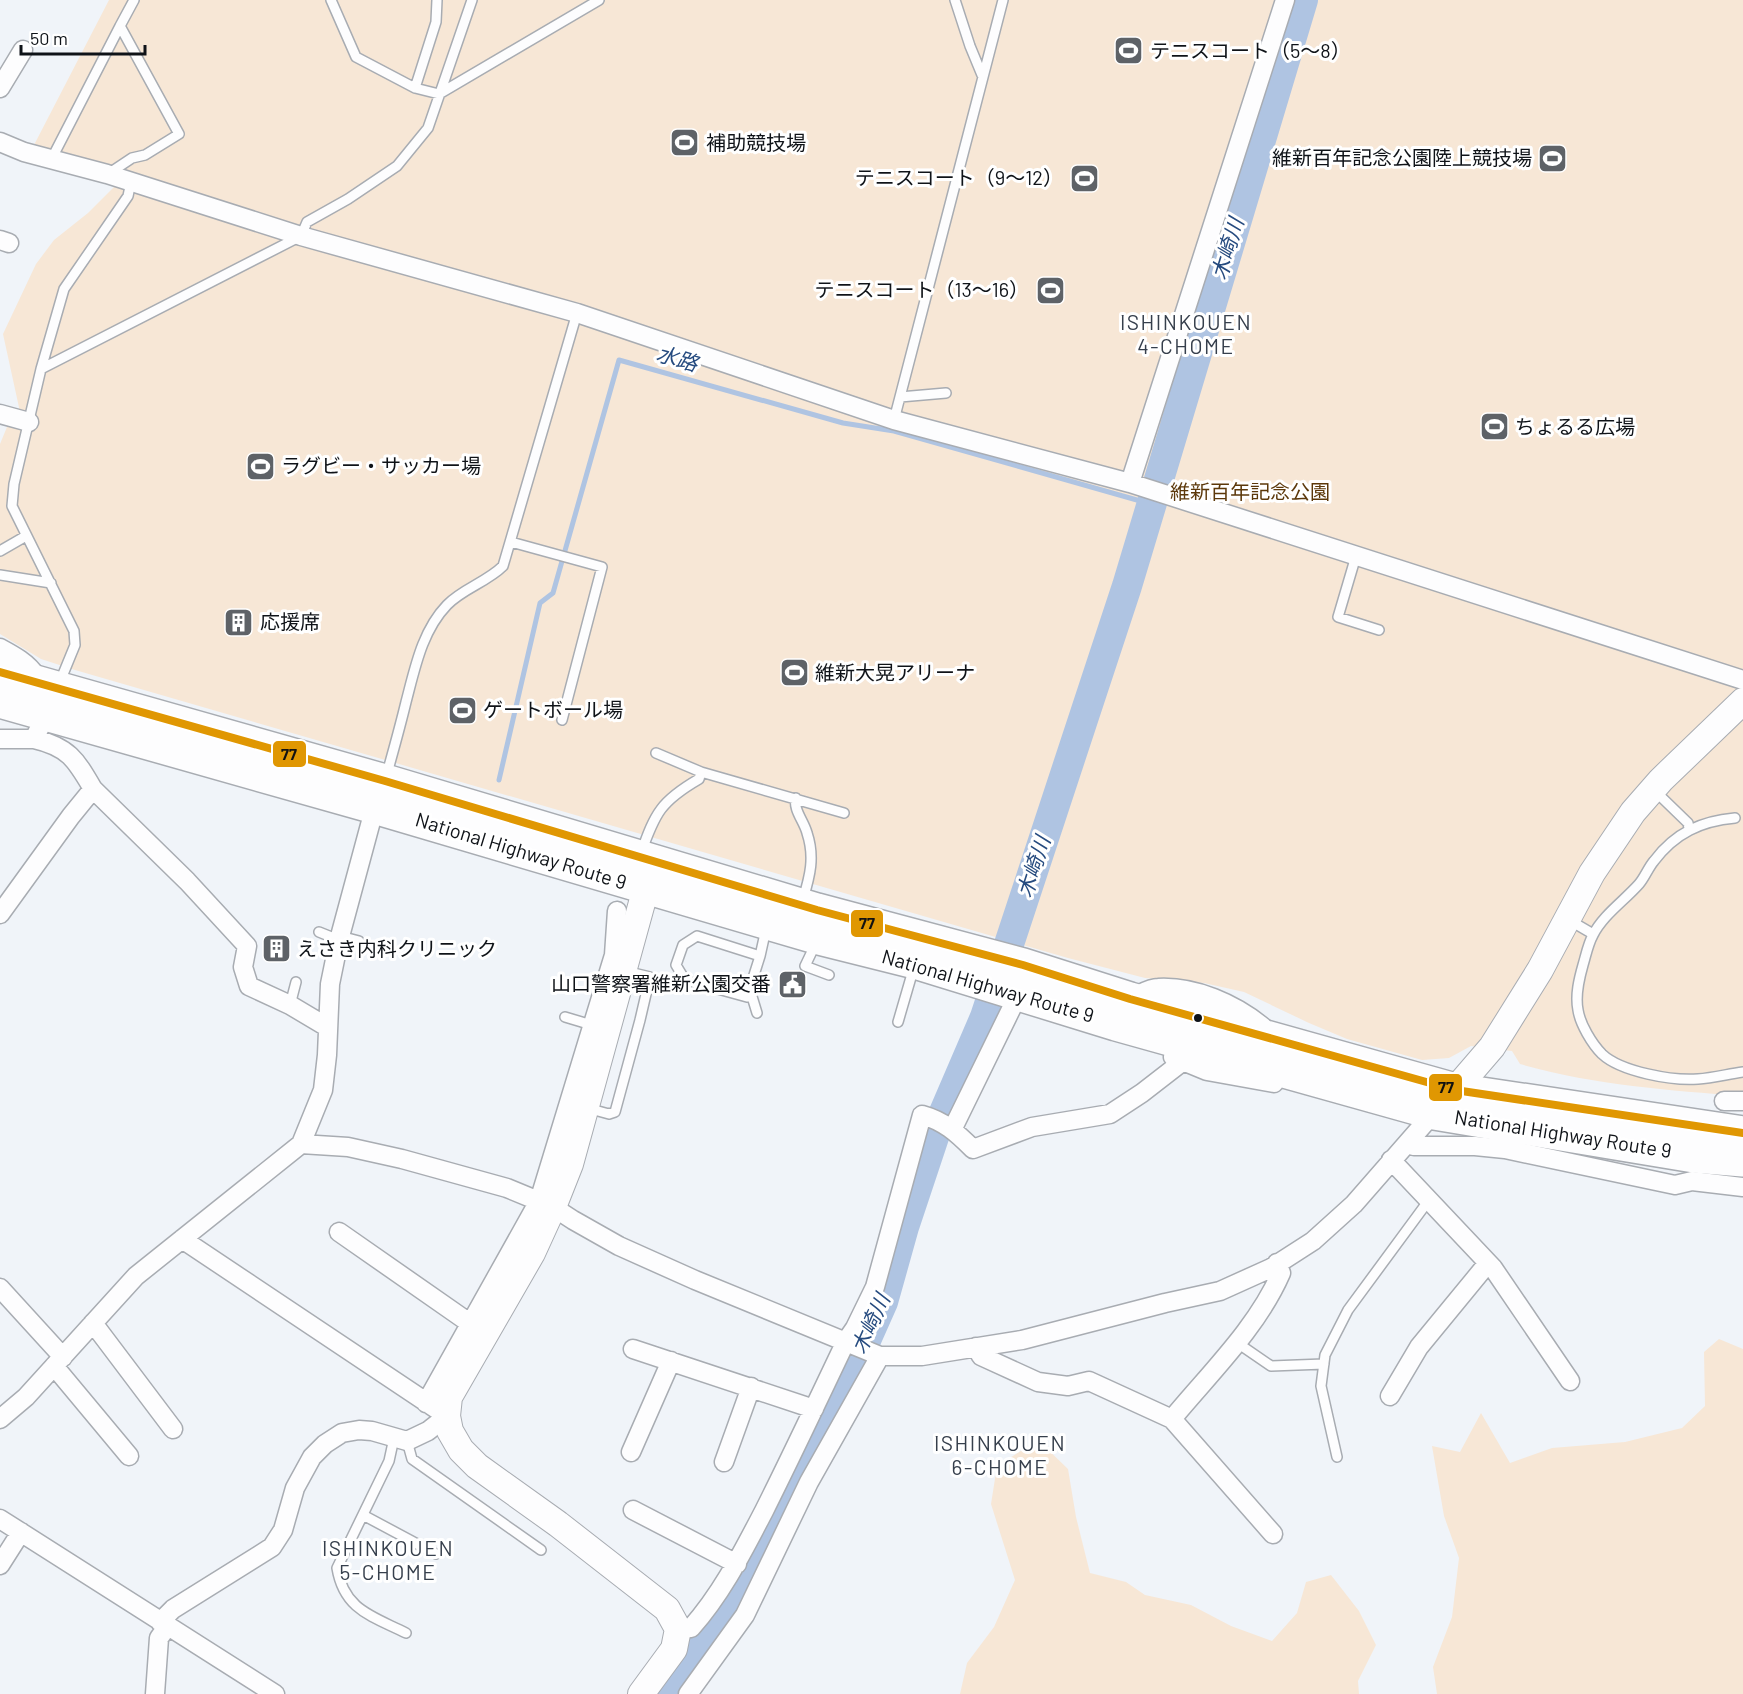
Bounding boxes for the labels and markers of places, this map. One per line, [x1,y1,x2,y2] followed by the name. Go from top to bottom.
[1113,35,1145,67] sports icon: テニスコート（5～8）
[1150,38,1351,62] place label: テニスコート（5～8）
[669,127,701,159] sports icon: 補助競技場
[706,130,806,154] place label: 補助競技場
[1537,142,1569,174] sports icon: 維新百年記念公園陸上競技場
[1272,145,1532,169] place label: 維新百年記念公園陸上競技場
[1068,162,1100,194] sports icon: テニスコート（9～12）
[855,165,1063,189] place label: テニスコート（9～12）
[1034,274,1066,306] sports icon: テニスコート（13～16）
[814,277,1029,301] place label: テニスコート（13～16）
[1478,411,1510,443] sports icon: ちょるる広場
[1515,414,1635,438] place label: ちょるる広場
[244,450,276,482] sports icon: ラグビー・サッカー場
[281,453,481,477] place label: ラグビー・サッカー場
[223,606,255,638] building icon: 応援席
[260,609,320,633] place label: 応援席
[778,657,810,689] sports icon: 維新大晃アリーナ
[815,660,975,684] place label: 維新大晃アリーナ
[446,694,478,726] sports icon: ゲートボール場
[483,697,623,721] place label: ゲートボール場
[260,933,292,965] building icon: えさき内科クリニック
[297,936,497,960] place label: えさき内科クリニック
[776,968,808,1000] public building icon: 山口警察署維新公園交番
[551,971,771,995] place label: 山口警察署維新公園交番
[1192,1012,1204,1024] unlabelled marker

